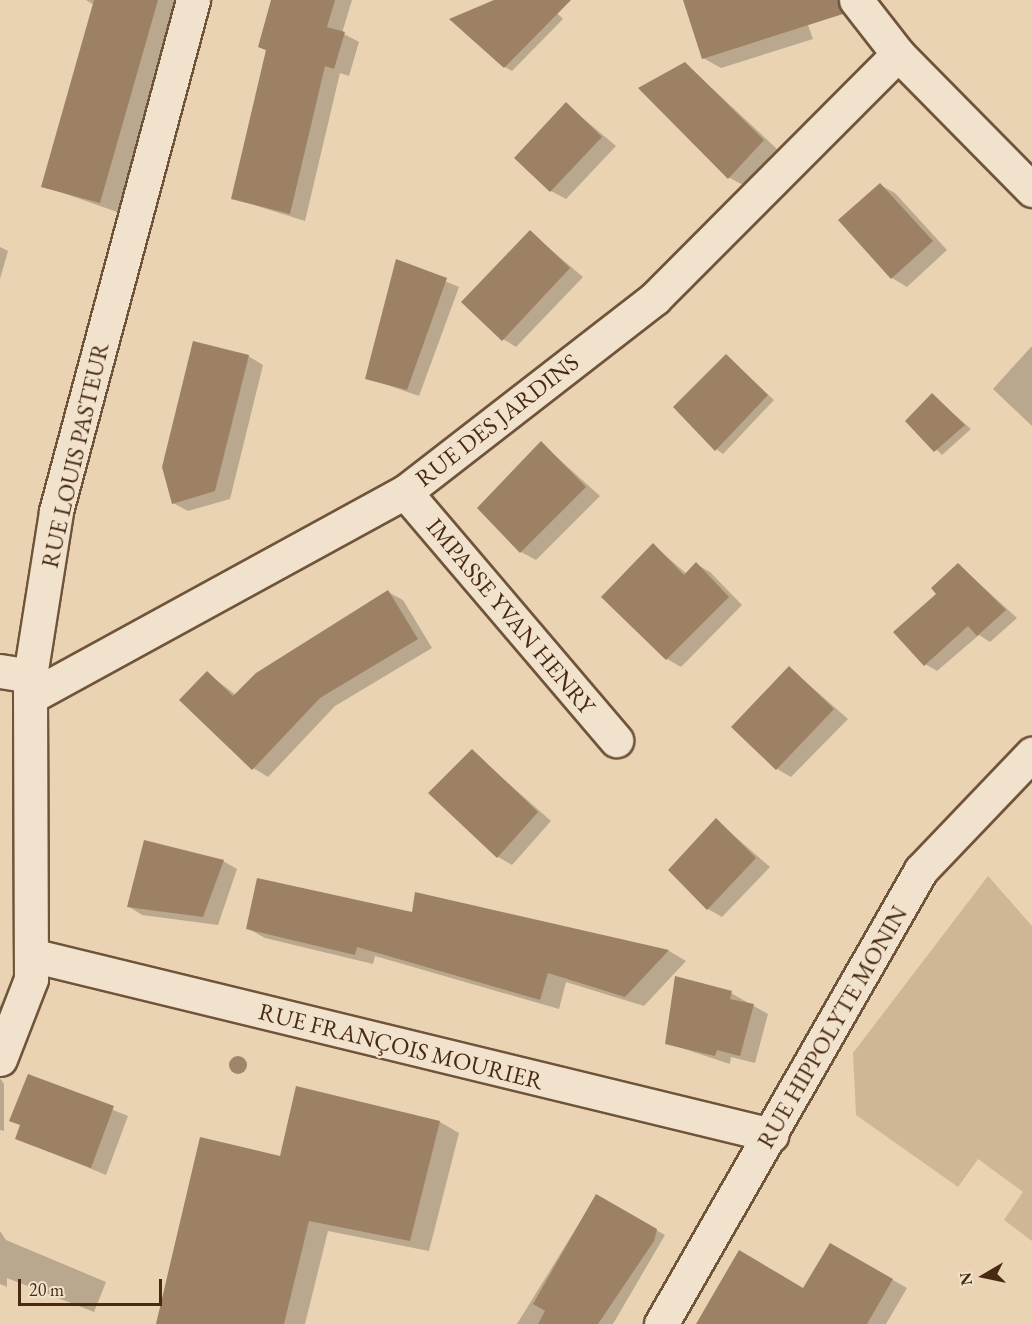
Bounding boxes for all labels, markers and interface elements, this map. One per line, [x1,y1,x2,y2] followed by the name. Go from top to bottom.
[35,339,115,571] street label: RUE LOUIS PASTEUR
[410,347,584,493] street label: RUE DES JARDINS
[421,512,601,720] street label: IMPASSE YVAN HENRY
[751,901,913,1153] street label: RUE HIPPOLYTE MONIN
[256,997,546,1095] street label: RUE FRANÇOIS MOURIER
[954,1246,1014,1306] north arrow
[21,1267,165,1305] scale bar
[954,1271,977,1287] text: N
[29,1278,64,1301] text: 20 m

